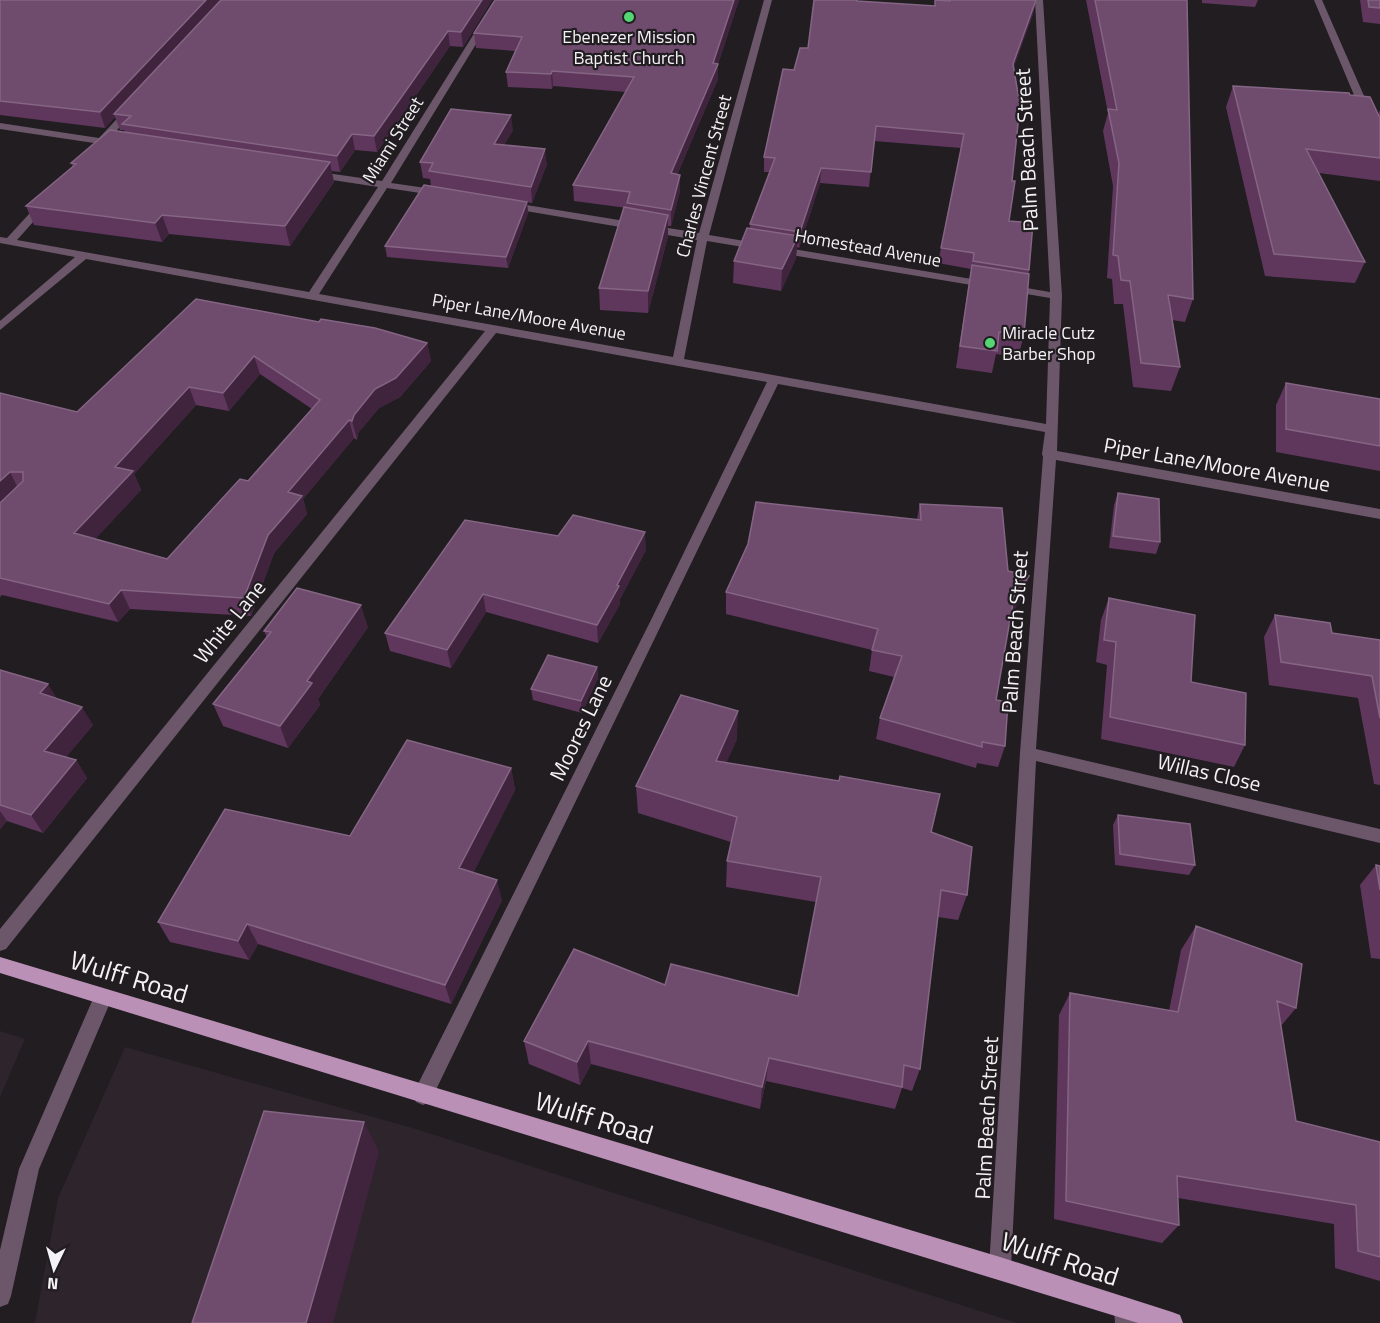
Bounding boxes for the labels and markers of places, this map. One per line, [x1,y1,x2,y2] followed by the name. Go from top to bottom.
[622,10,636,24] marker: Ebenezer Mission Baptist Church
[562,23,696,71] place label: Ebenezer Mission Baptist Church
[1002,319,1096,367] place label: Miracle Cutz Barber Shop
[983,336,997,350] marker: Miracle Cutz Barber Shop

